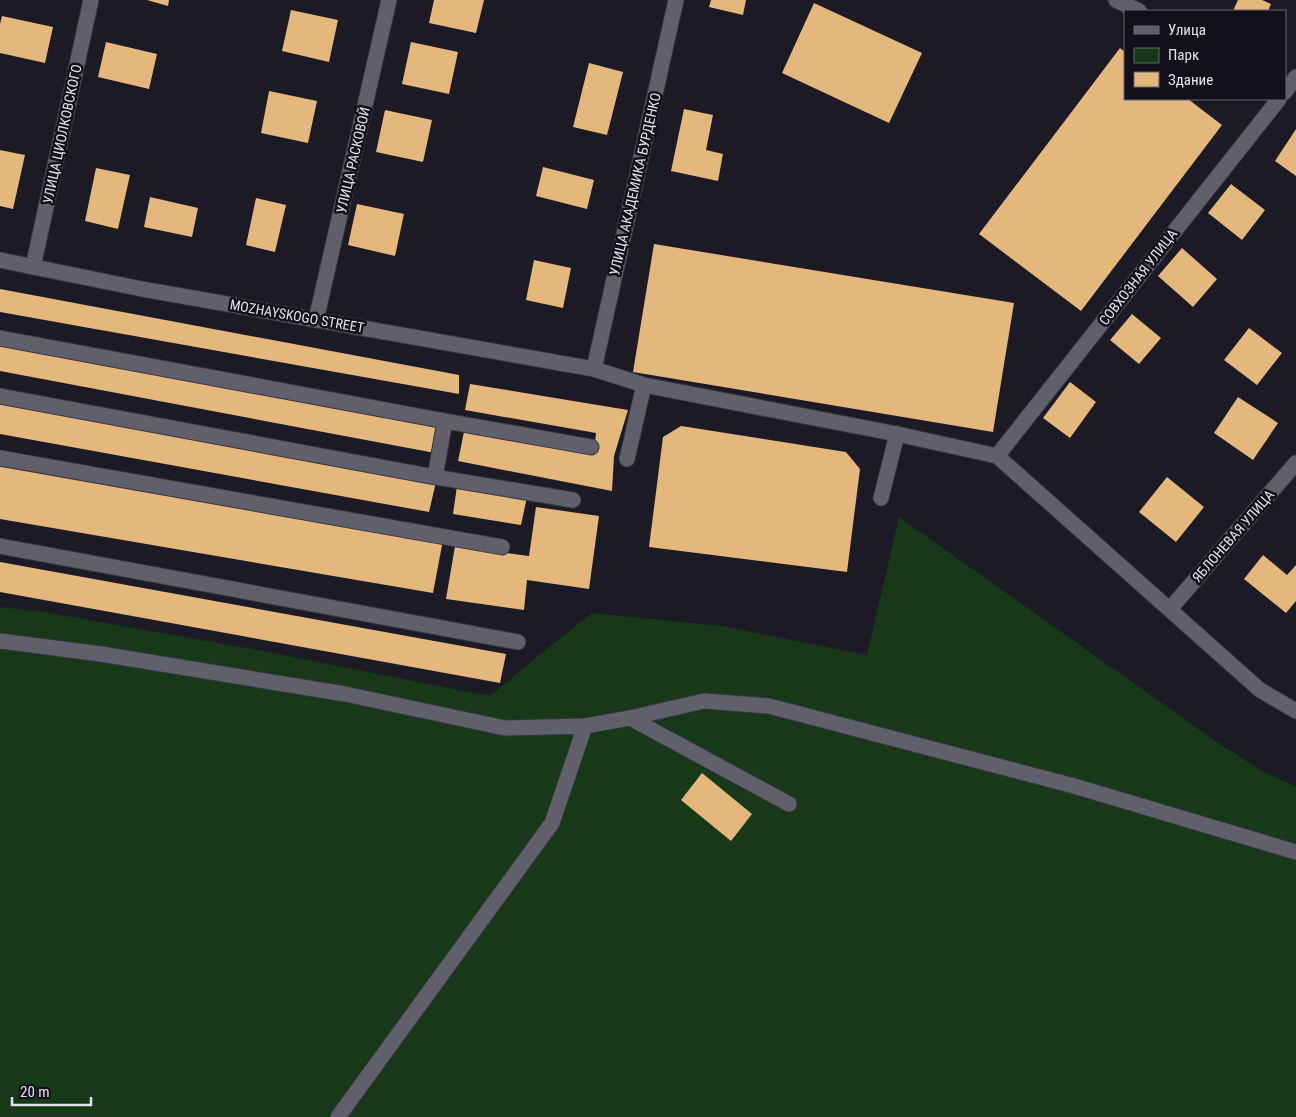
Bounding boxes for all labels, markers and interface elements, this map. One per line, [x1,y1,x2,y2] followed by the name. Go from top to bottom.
[1124,10,1286,100] legend
[1168,21,1206,39] text: Улица
[1168,46,1199,64] text: Парк
[39,63,85,205] street label: УЛИЦА ЦИОЛКОВСКОГО
[1168,71,1213,89] text: Здание
[606,91,664,277] street label: УЛИЦА АКАДЕМИКА БУРДЕНКО
[333,105,373,215] street label: УЛИЦА РАСКОВОЙ
[1096,226,1180,328] street label: СОВХОЗНАЯ УЛИЦА
[229,296,365,336] street label: MOZHAYSKOGO STREET
[1189,487,1277,585] street label: ЯБЛОНЕВАЯ УЛИЦА
[12,1074,91,1106] scale bar
[20,1083,50,1101] text: 20 m

